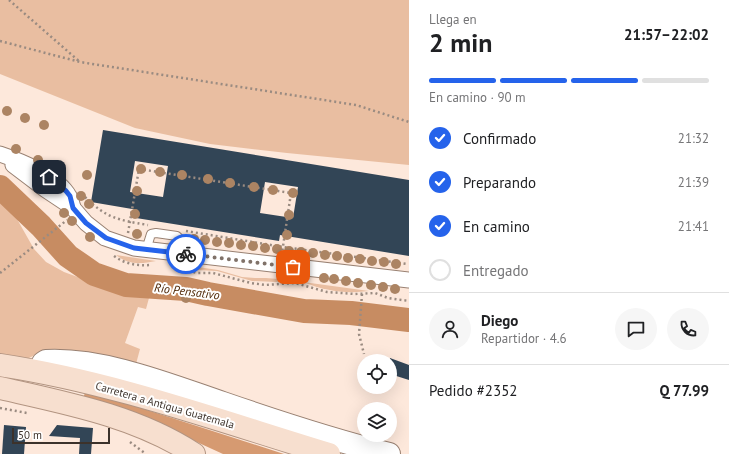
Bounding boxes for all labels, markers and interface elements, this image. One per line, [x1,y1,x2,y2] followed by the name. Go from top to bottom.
[429,11,477,28] text: Llega en
[624,25,709,44] text: 21:57–22:02
[429,26,492,59] text: 2 min
[429,89,526,106] text: En camino · 90 m
[429,127,451,149] icon: check
[463,129,536,148] text: Confirmado
[678,130,709,147] text: 21:32
[32,160,66,194] pin
[38,166,60,188] icon: home
[429,171,451,193] icon: check
[463,173,536,192] text: Preparando
[678,174,709,191] text: 21:39
[429,215,451,237] icon: check
[463,217,530,236] text: En camino
[678,218,709,235] text: 21:41
[166,234,206,274] courier
[175,243,197,265] icon: bike
[276,250,310,284] pin
[282,256,304,278] icon: bag
[463,261,529,280] text: Entregado
[153,280,221,302] water label: Río Pensativo
[429,308,471,350] button: person
[615,308,657,350] button: chat
[667,308,709,350] button: phone
[481,311,518,330] text: Diego
[481,330,567,347] text: Repartidor · 4.6
[357,354,397,442] map controls
[357,354,397,394] button: locate
[94,378,236,432] street label: Carretera a Antigua Guatemala
[429,381,518,400] text: Pedido #2352
[659,381,709,400] text: Q 77.99
[357,402,397,442] button: layers
[12,426,110,445] scale bar
[18,428,42,442] text: 50 m

